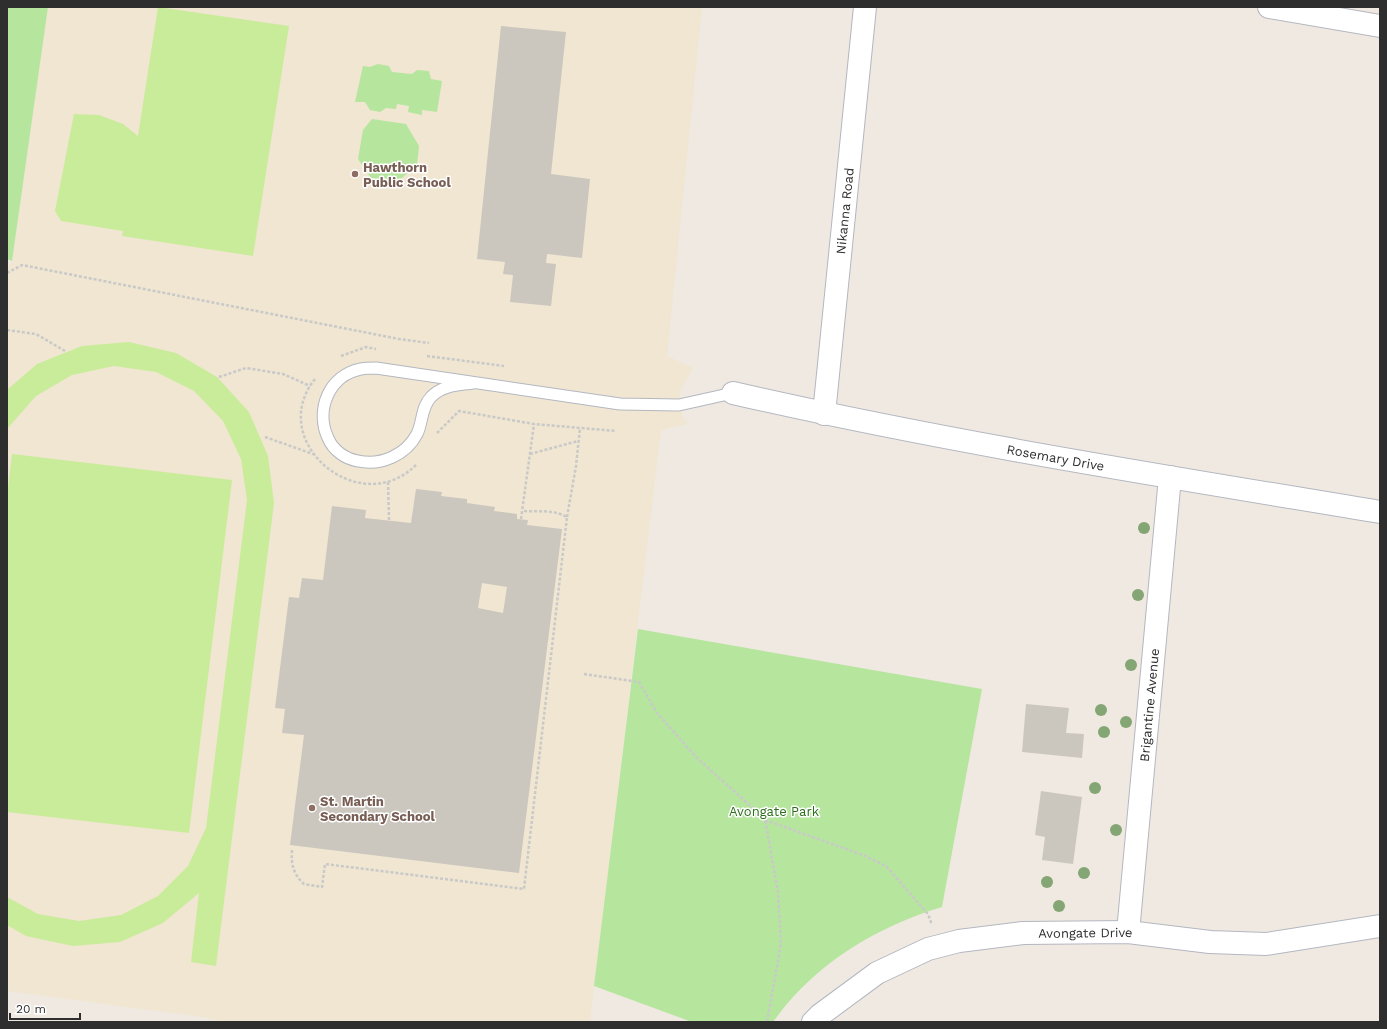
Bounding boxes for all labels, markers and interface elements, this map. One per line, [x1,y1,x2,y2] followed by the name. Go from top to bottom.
[363,160,451,190] place label: Hawthorn Public School
[833,167,856,255] street label: Nikanna Road
[350,169,360,179] marker: Hawthorn Public School
[1006,441,1106,473] street label: Rosemary Drive
[1136,648,1162,762] street label: Brigantine Avenue
[320,794,436,824] place label: St. Martin Secondary School
[307,803,317,813] marker: St. Martin Secondary School
[729,804,820,819] park label: Avongate Park
[1038,924,1134,940] street label: Avongate Drive
[10,995,80,1021] scale bar
[16,1002,46,1016] text: 20 m

